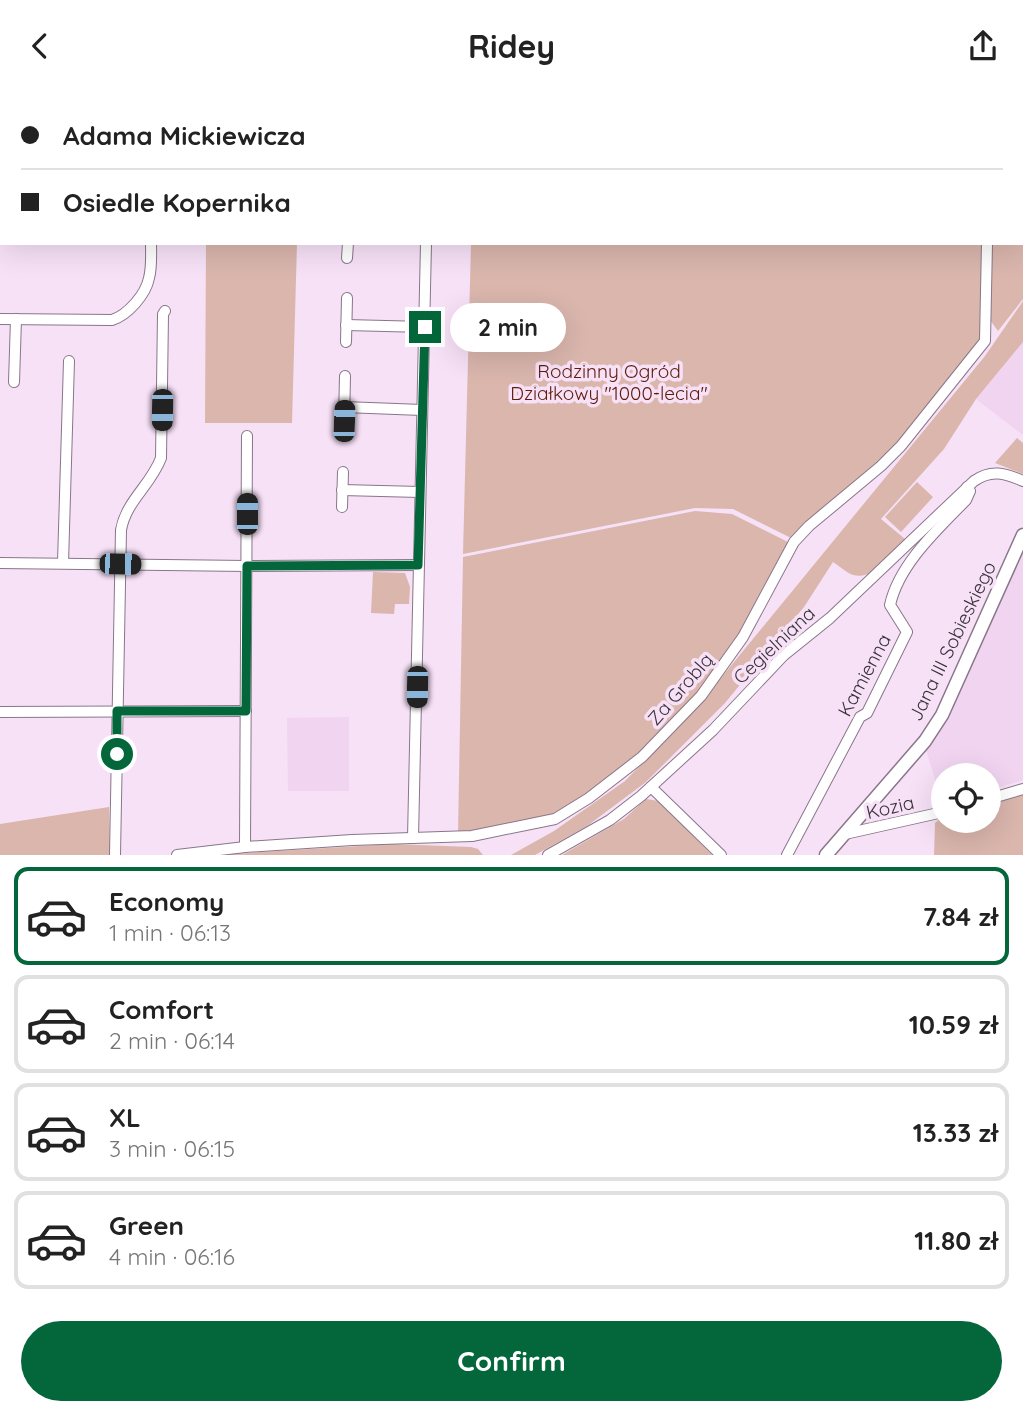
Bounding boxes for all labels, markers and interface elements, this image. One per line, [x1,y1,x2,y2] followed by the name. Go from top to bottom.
[468,26,555,66] text: Ridey
[21,27,59,65] icon: back
[964,27,1002,65] icon: share
[63,119,306,152] text: Adama Mickiewicza
[63,186,291,219] text: Osiedle Kopernika
[450,303,565,351] callout: 2 min
[409,311,441,343] route end
[478,313,538,342] text: 2 min
[510,359,708,405] park label: Rodzinny Ogród Działkowy "1000-lecia"
[152,389,173,431] car
[333,400,356,442] car
[237,493,258,535] car
[99,553,142,575] car
[903,557,1001,725] street label: Jana III Sobieskiego
[728,601,820,689] street label: Cegielniana
[832,630,896,720] street label: Kamienna
[642,648,718,730] street label: Za Groblą
[407,666,428,708] car
[101,738,133,770] route start
[931,763,1001,833] map controls
[931,763,1001,833] button: locate
[864,790,916,824] street label: Kozia
[25,885,88,948] icon: car
[109,885,224,918] text: Economy
[923,900,998,933] text: 7.84 zł
[109,918,231,947] text: 1 min · 06:13
[25,993,88,1056] icon: car
[109,993,214,1026] text: Comfort
[909,1008,998,1041] text: 10.59 zł
[109,1026,235,1055] text: 2 min · 06:14
[25,1101,88,1164] icon: car
[109,1101,141,1134] text: XL
[913,1116,998,1149] text: 13.33 zł
[109,1134,235,1163] text: 3 min · 06:15
[25,1209,88,1272] icon: car
[109,1209,184,1242] text: Green
[914,1224,998,1257] text: 11.80 zł
[109,1242,235,1271] text: 4 min · 06:16
[21,1321,1002,1401] button: Confirm

